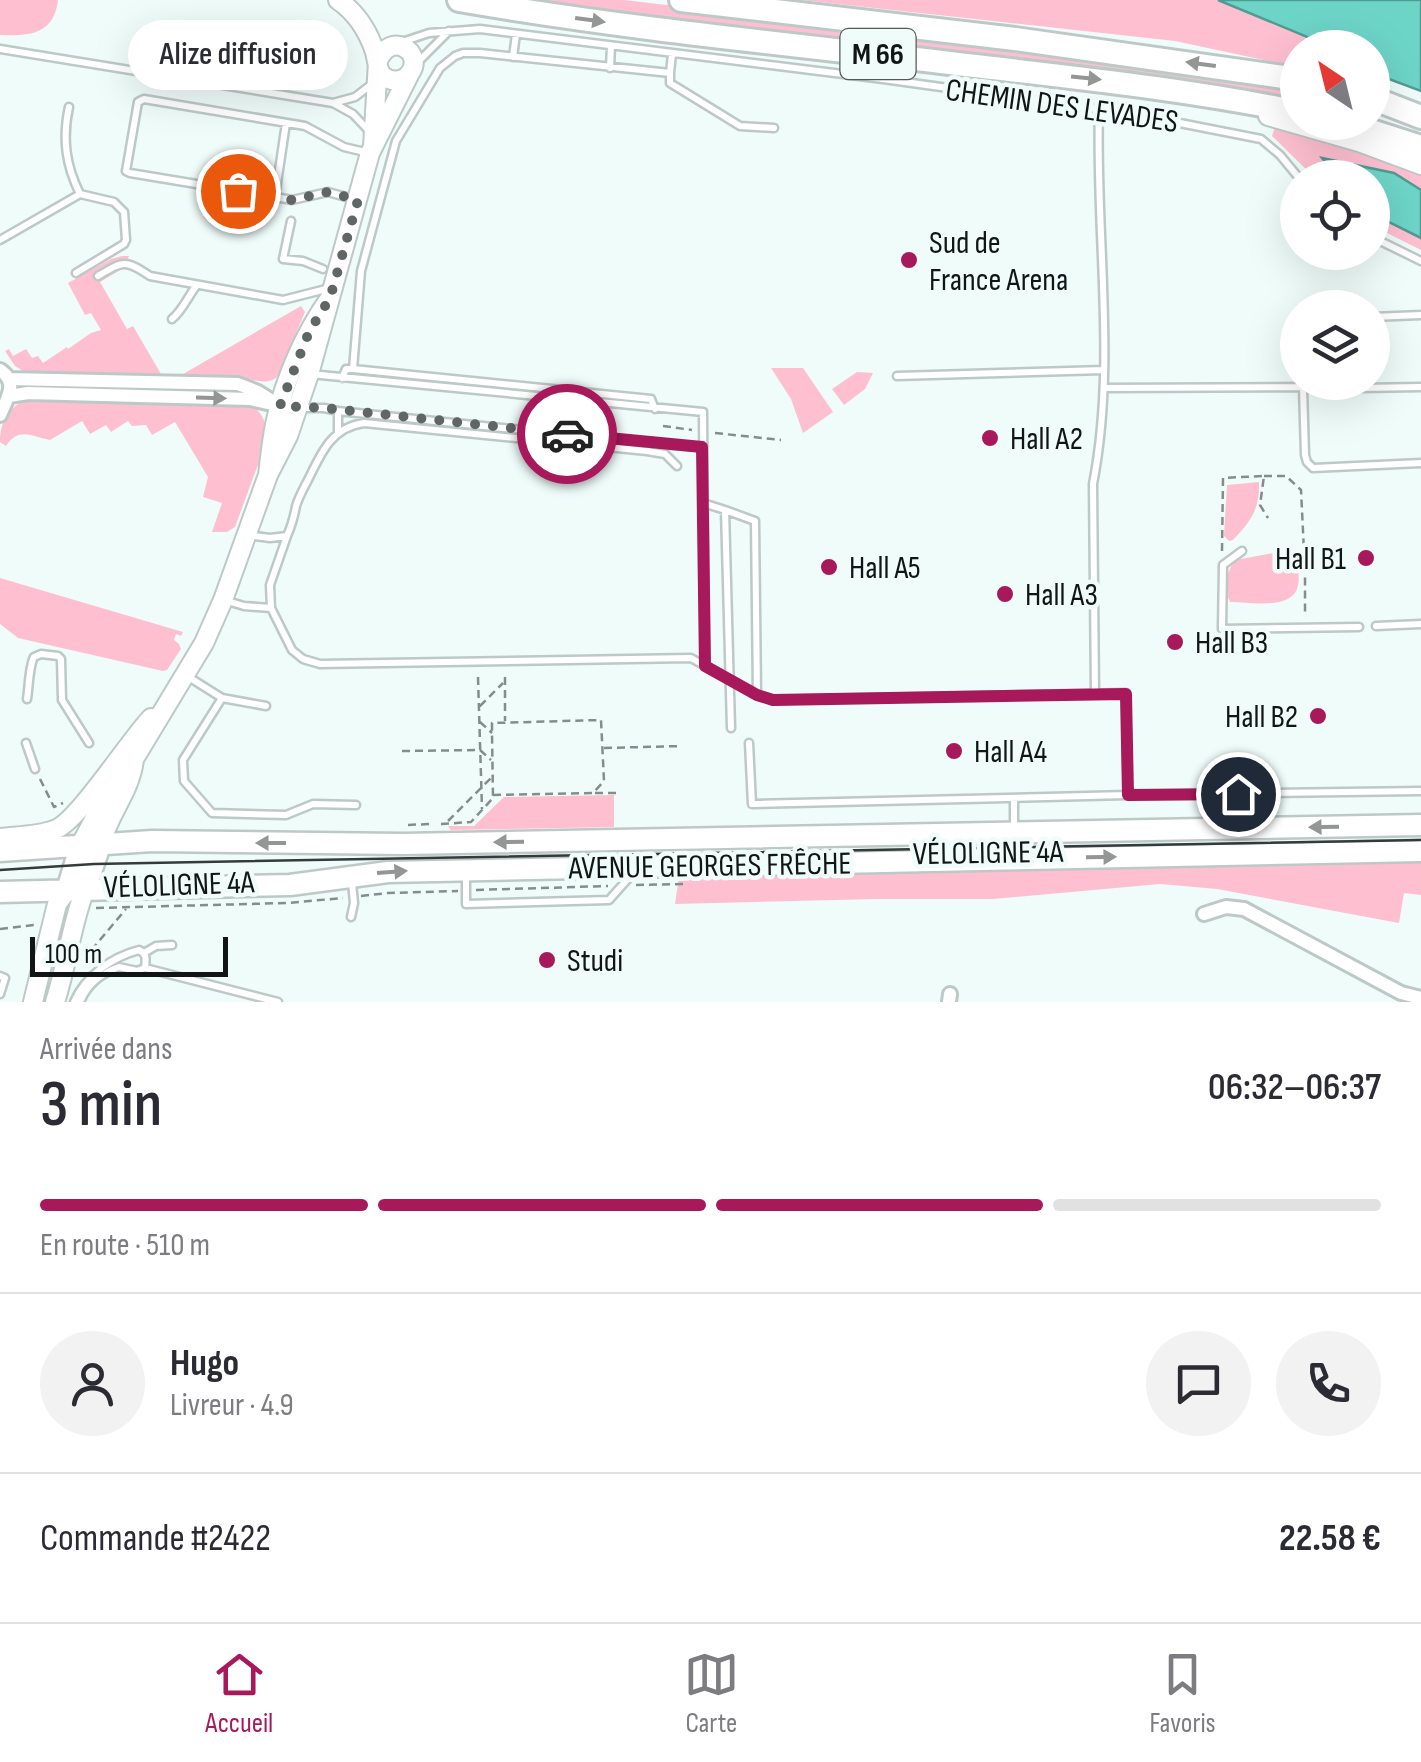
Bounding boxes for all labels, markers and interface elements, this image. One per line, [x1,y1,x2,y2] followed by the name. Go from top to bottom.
[574,12,606,28] one-way arrow
[128,21,348,91] callout: Alize diffusion
[840,29,916,79] road number: M 66
[1280,30,1390,140] north arrow
[1280,30,1390,400] map controls
[160,35,316,74] text: Alize diffusion
[1185,56,1217,72] one-way arrow
[1071,70,1103,86] one-way arrow
[943,71,1181,142] street label: CHEMIN DES LEVADES
[196,149,281,234] pin
[1280,160,1390,270] button: locate
[211,164,266,219] icon: bag
[929,224,1068,300] place label: Sud de France Arena
[898,249,920,271] marker: Sud de France Arena
[1280,290,1390,400] button: layers
[517,384,617,484] courier
[196,390,228,406] one-way arrow
[540,407,595,462] icon: car
[1010,420,1083,459] place label: Hall A2
[979,427,1001,449] marker: Hall A2
[1275,540,1346,579] place label: Hall B1
[1355,547,1377,569] marker: Hall B1
[849,549,921,588] place label: Hall A5
[818,556,840,578] marker: Hall A5
[1025,576,1098,615] place label: Hall A3
[994,583,1016,605] marker: Hall A3
[1195,624,1268,663] place label: Hall B3
[1164,631,1186,653] marker: Hall B3
[1225,698,1298,737] place label: Hall B2
[1307,705,1329,727] marker: Hall B2
[974,733,1047,772] place label: Hall A4
[943,740,965,762] marker: Hall A4
[1196,752,1281,837] pin
[1211,767,1266,822] icon: home
[1307,819,1339,835] one-way arrow
[912,833,1064,874] street label: VÉLOLIGNE 4A
[254,835,286,851] one-way arrow
[492,835,524,851] one-way arrow
[567,845,852,888] street label: AVENUE GEORGES FRÊCHE
[1086,849,1118,865] one-way arrow
[103,863,255,908] street label: VÉLOLIGNE 4A
[376,864,408,880] one-way arrow
[30,932,228,976] scale bar
[45,938,102,971] text: 100 m
[567,942,623,981] place label: Studi
[536,949,558,971] marker: Studi
[40,1030,172,1069] text: Arrivée dans
[1208,1065,1381,1110] text: 06:32–06:37
[40,1067,162,1145] text: 3 min
[40,1226,210,1265] text: En route · 510 m
[40,1331,145,1436] button: person
[1146,1331,1251,1436] button: chat
[1276,1331,1381,1436] button: phone
[170,1341,239,1386] text: Hugo
[170,1386,294,1425] text: Livreur · 4.9
[40,1516,271,1561] text: Commande #2422
[1279,1516,1381,1561] text: 22.58 €
[205,1647,273,1740] tab: Accueil
[684,1647,739,1740] tab: Carte
[1149,1647,1216,1740] tab: Favoris

